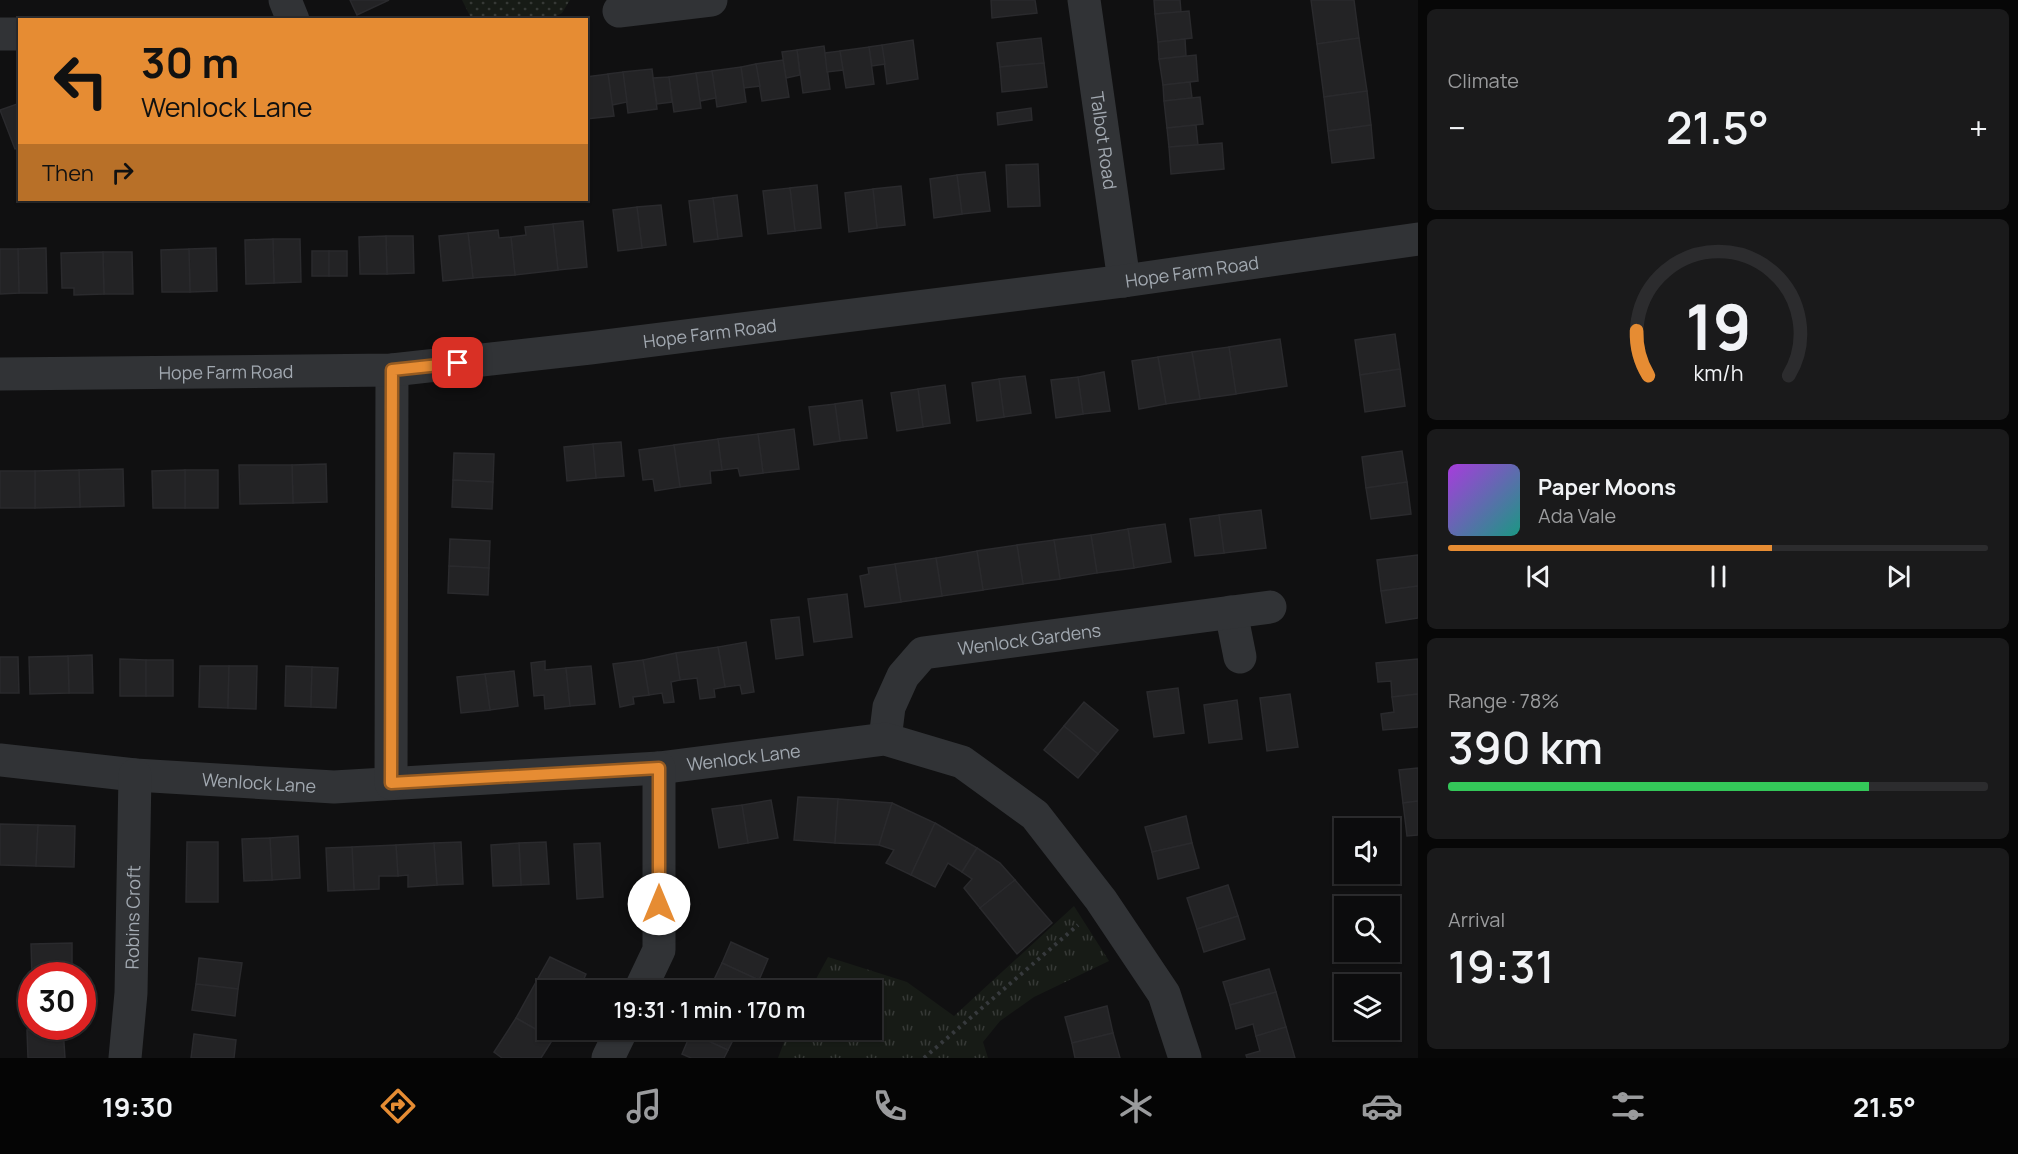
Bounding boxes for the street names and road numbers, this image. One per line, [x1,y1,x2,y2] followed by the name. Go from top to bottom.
[1085,90,1123,191] street label: Talbot Road
[1124,250,1260,293] street label: Hope Farm Road
[642,313,778,353] street label: Hope Farm Road
[159,359,293,384] street label: Hope Farm Road
[956,618,1102,660] street label: Wenlock Gardens
[685,738,802,776] street label: Wenlock Lane
[201,767,317,798] street label: Wenlock Lane
[119,865,145,970] street label: Robins Croft

